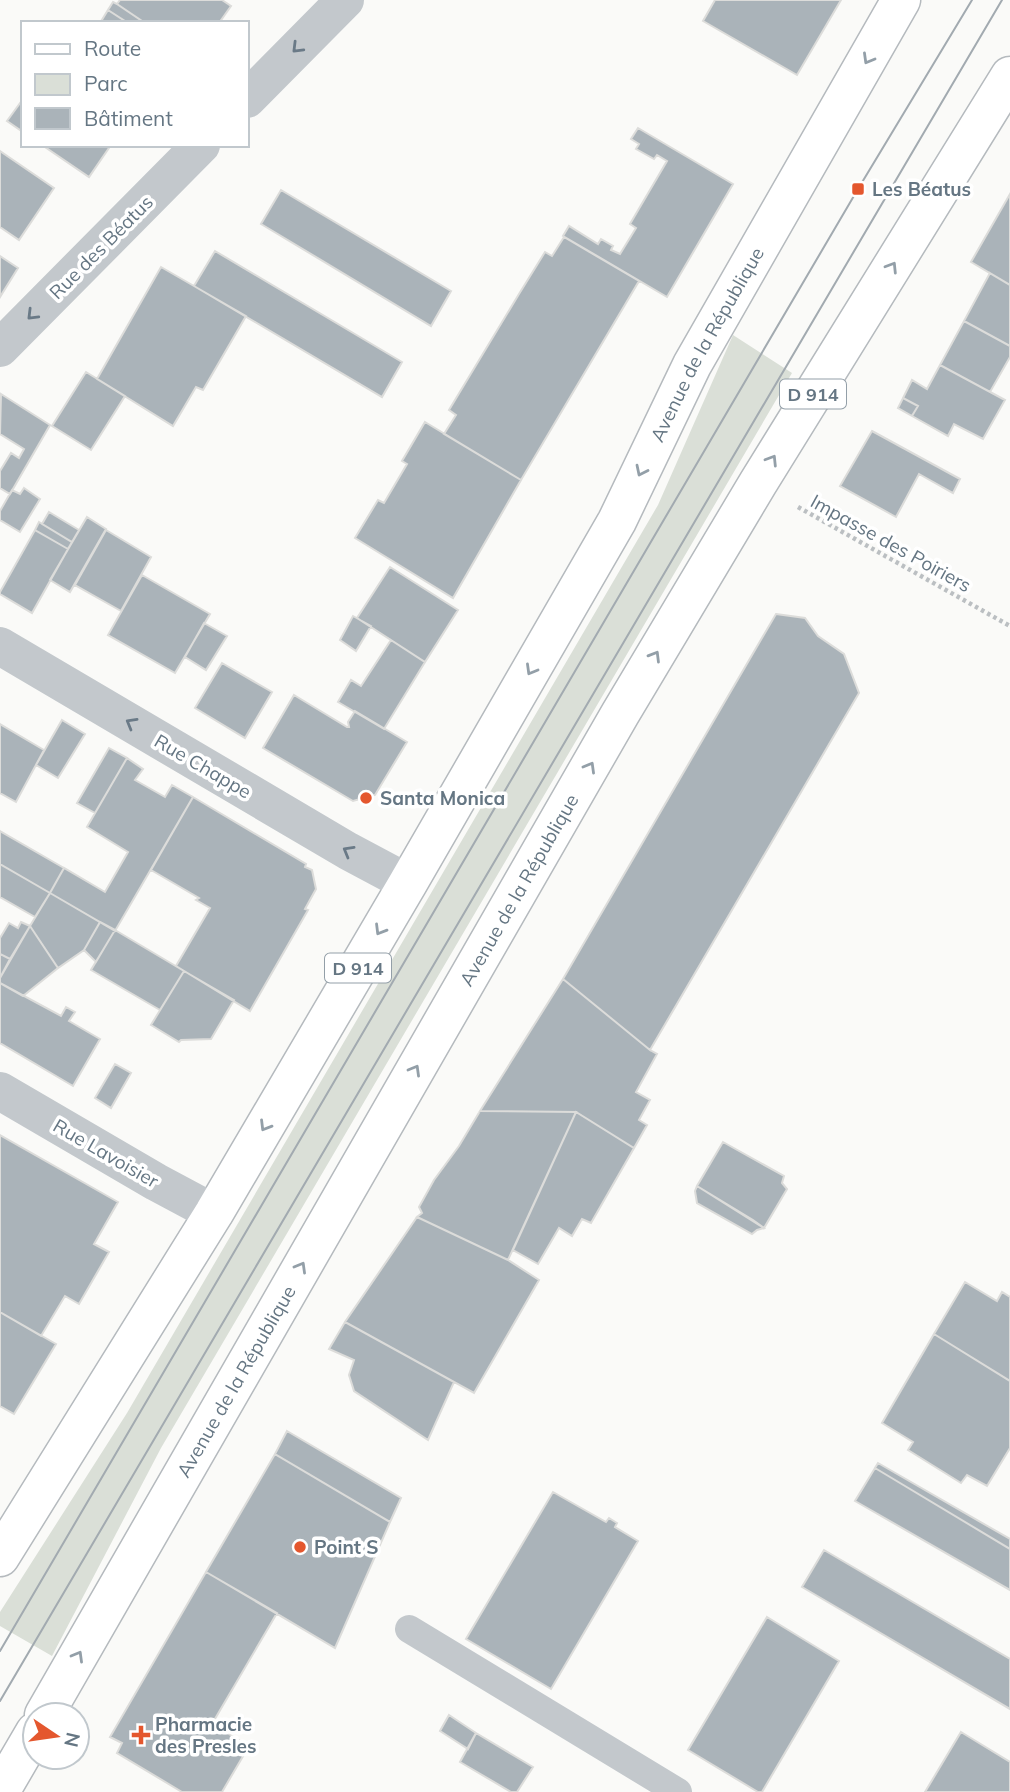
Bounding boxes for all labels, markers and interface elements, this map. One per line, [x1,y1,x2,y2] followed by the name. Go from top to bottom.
[21,21,248,147] legend
[84,35,141,61] text: Route
[293,40,306,53] one-way arrow
[863,52,876,65] one-way arrow
[84,70,128,96] text: Parc
[84,105,173,131] text: Bâtiment
[872,177,971,201] place label: Les Béatus
[850,181,866,197] marker: Les Béatus
[44,190,158,304] street label: Rue des Béatus
[645,243,769,446] street label: Avenue de la République
[883,262,896,275] one-way arrow
[28,307,41,320] one-way arrow
[780,380,846,408] road number: D 914
[764,455,777,468] one-way arrow
[635,464,649,476] one-way arrow
[806,489,976,597] street label: Impasse des Poiriers
[647,650,660,663] one-way arrow
[526,663,539,675] one-way arrow
[125,718,138,731] one-way arrow
[150,729,256,803] street label: Rue Chappe
[582,761,595,774] one-way arrow
[380,786,505,810] place label: Santa Monica
[358,790,374,806] marker: Santa Monica
[454,790,583,990] street label: Avenue de la République
[343,846,355,859] one-way arrow
[375,923,388,936] one-way arrow
[325,953,391,982] road number: D 914
[407,1065,420,1077] one-way arrow
[49,1113,163,1193] street label: Rue Lavoisier
[260,1119,273,1132] one-way arrow
[293,1262,306,1274] one-way arrow
[171,1281,301,1482] street label: Avenue de la République
[314,1535,379,1559] place label: Point S
[292,1539,308,1555] marker: Point S
[70,1650,83,1663] one-way arrow
[21,1701,91,1771] north arrow
[155,1712,257,1758] place label: Pharmacie des Presles
[133,1727,149,1743] marker: Pharmacie des Presles
[59,1730,86,1750] text: N

